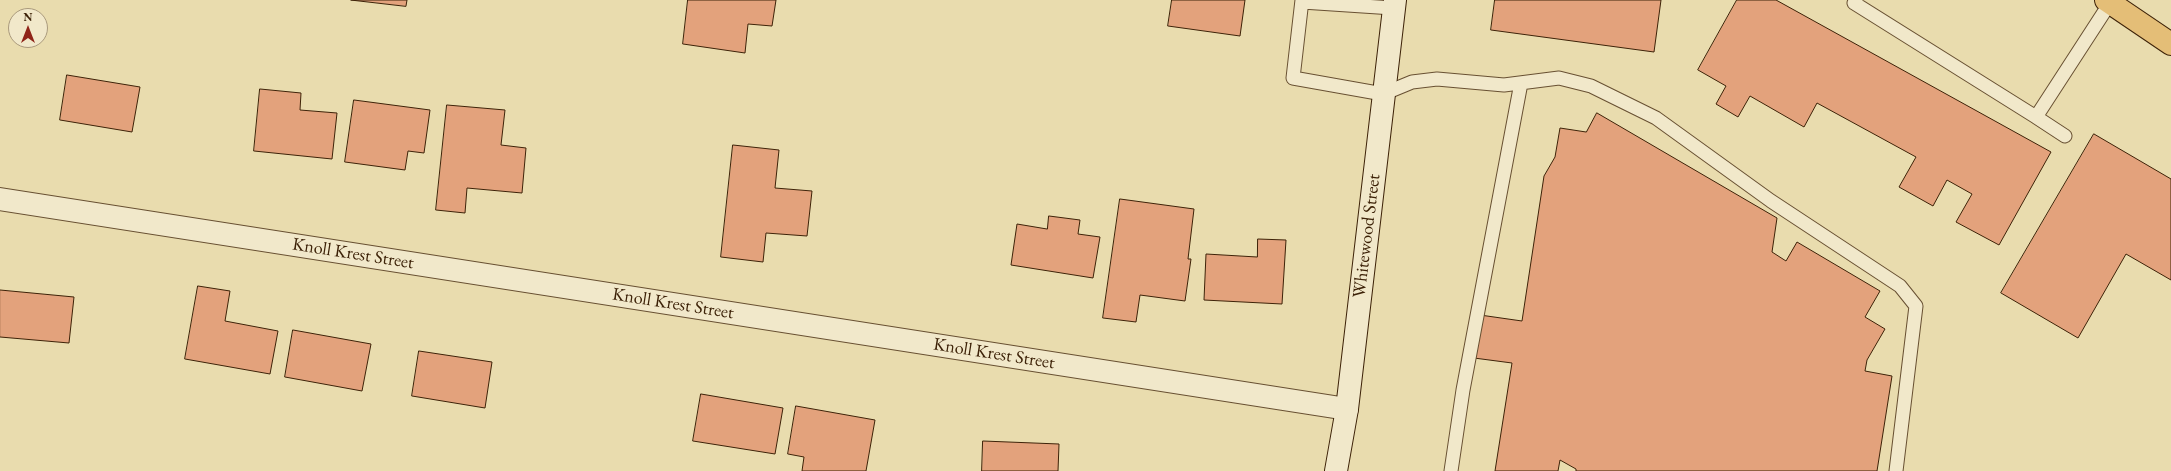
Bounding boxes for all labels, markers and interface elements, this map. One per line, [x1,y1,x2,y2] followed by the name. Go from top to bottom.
[8,8,48,48] north arrow
[24,10,32,24] text: N
[1349,173,1385,299] street label: Whitewood Street
[291,234,415,274] street label: Knoll Krest Street
[611,284,735,324] street label: Knoll Krest Street
[932,334,1056,374] street label: Knoll Krest Street

